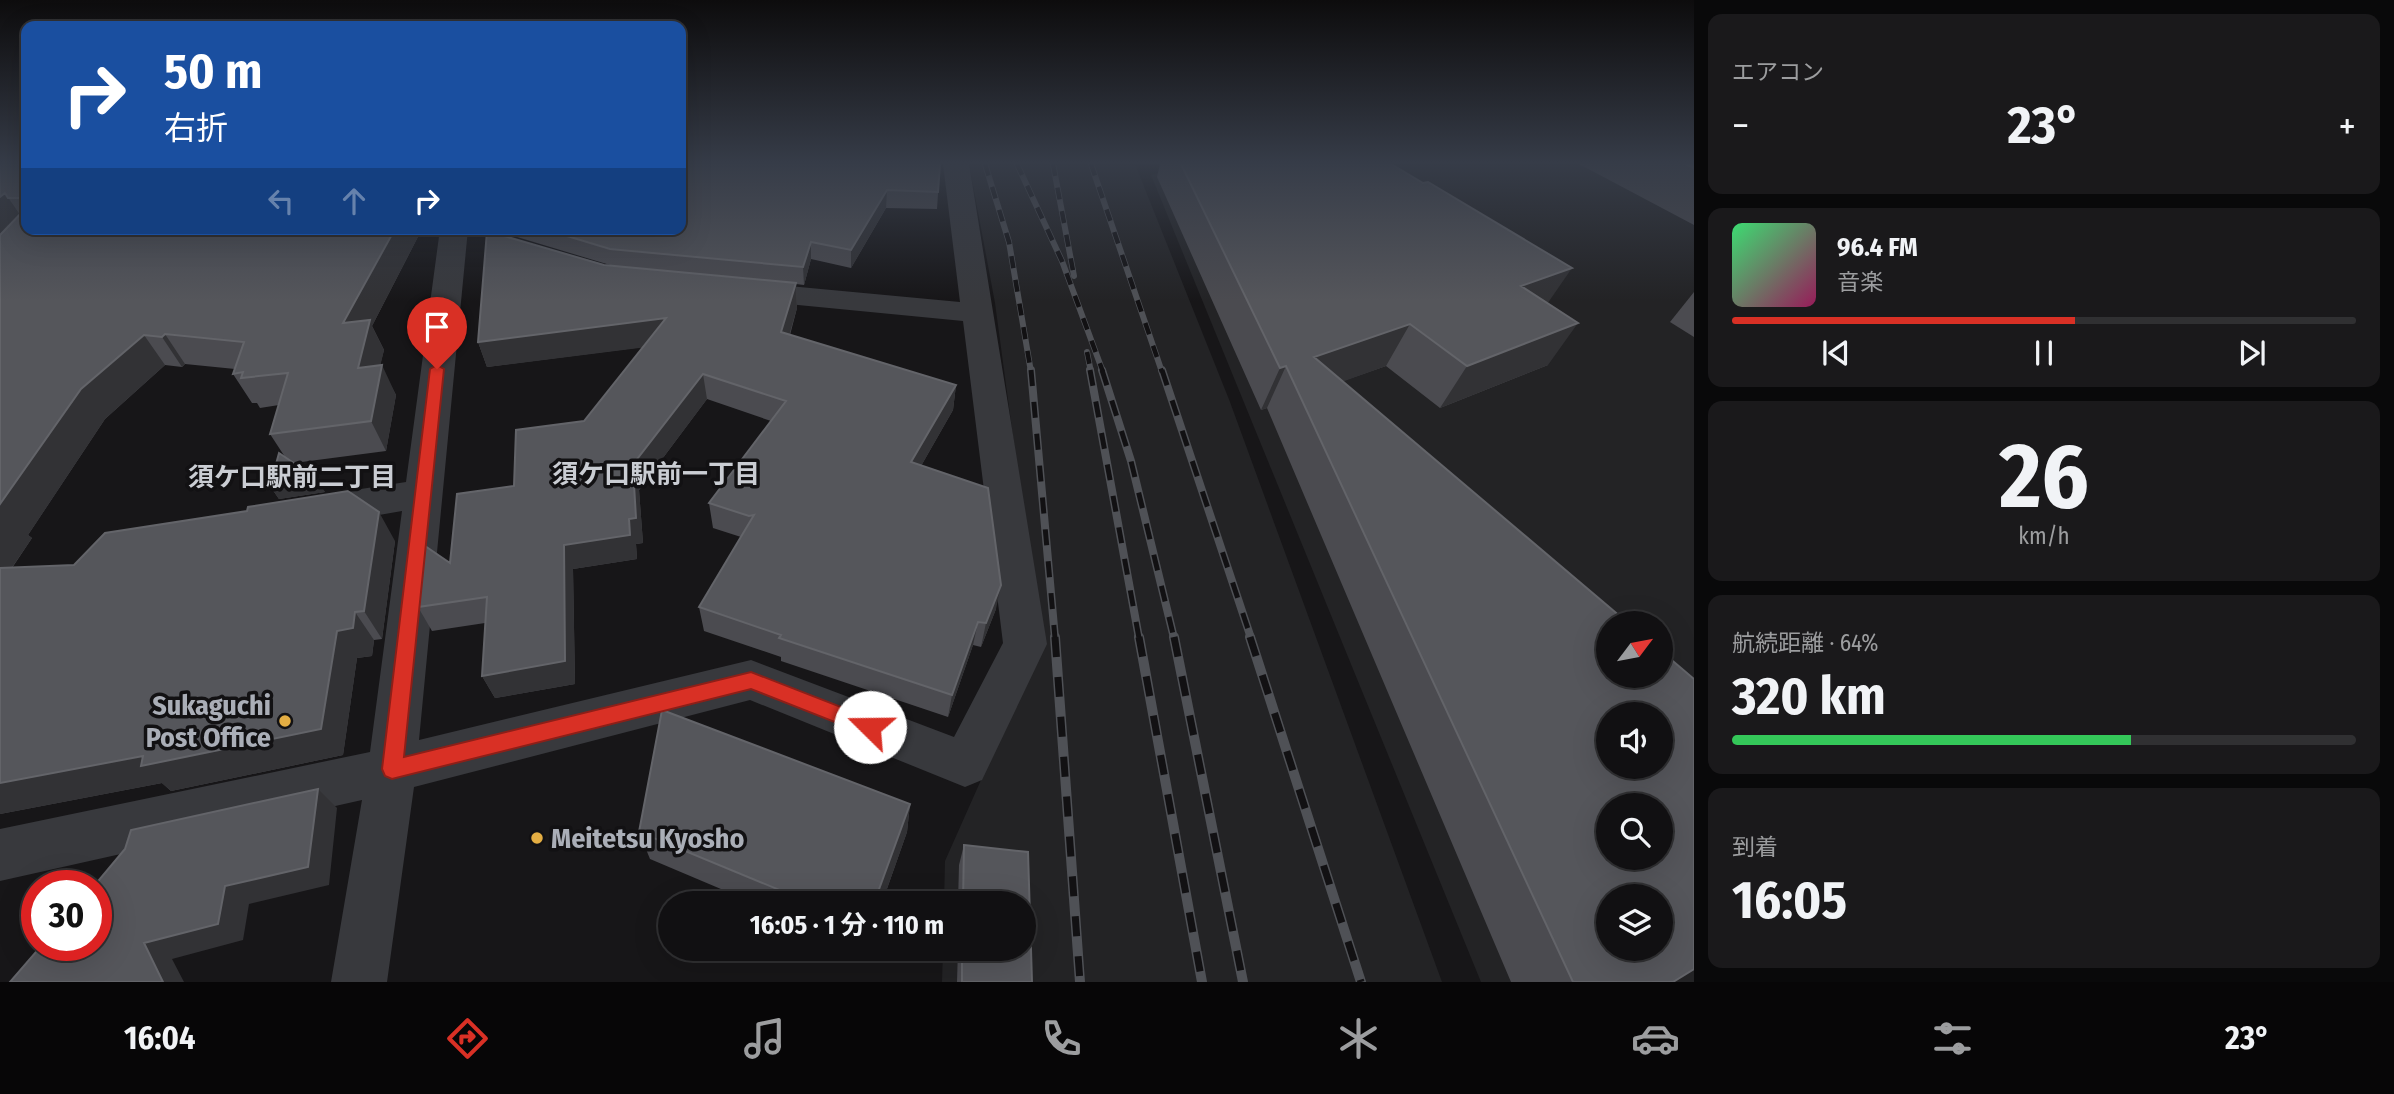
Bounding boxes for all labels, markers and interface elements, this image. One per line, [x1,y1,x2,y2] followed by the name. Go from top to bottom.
[164,42,262,101] text: 50 m
[49,49,140,140] icon: right
[1732,58,1824,86] text: エアコン
[2007,94,2080,157] text: 23°
[1732,103,1749,149] text: −
[2339,103,2356,149] text: +
[164,109,228,147] text: 右折
[262,182,300,220] icon: left
[335,182,373,220] icon: ahead
[408,182,446,220] icon: right
[1837,232,1918,263] text: 96.4 FM
[1837,268,1883,296] text: 音楽
[407,297,467,369] pin
[418,308,456,346] icon: arrive
[1817,334,1855,372] icon: previous
[2025,334,2063,372] icon: pause
[2233,334,2271,372] icon: next
[1999,422,2089,531] text: 26
[552,459,760,490] district label: 須ケ口駅前一丁目
[188,462,396,493] district label: 須ケ口駅前二丁目
[2018,522,2070,550] text: km/h
[1596,611,1673,688] north arrow
[1596,611,1673,961] map controls
[1732,629,1879,657] text: 航続距離 · 64%
[1732,665,1886,728] text: 320 km
[146,689,271,754] place label: Sukaguchi Post Office
[833,690,907,764] position arrow
[1596,702,1673,779] button: sound
[277,713,293,729] marker: Sukaguchi Post Office
[1596,793,1673,870] button: search
[551,822,744,855] place label: Meitetsu Kyosho
[529,830,545,846] marker: Meitetsu Kyosho
[1732,833,1778,861] text: 到着
[1732,869,1847,932] text: 16:05
[21,870,112,961] speed limit sign: 30
[1596,884,1673,961] button: layers
[750,910,944,941] text: 16:05 · 1 分 · 110 m
[443,1014,492,1063] icon: directions
[740,1014,789,1063] icon: music
[1037,1014,1086,1063] icon: phone
[1334,1014,1383,1063] icon: climate
[1631,1014,1680,1063] icon: car
[1928,1014,1977,1063] icon: filters
[124,1019,196,1057] text: 16:04
[2225,1019,2270,1057] text: 23°

